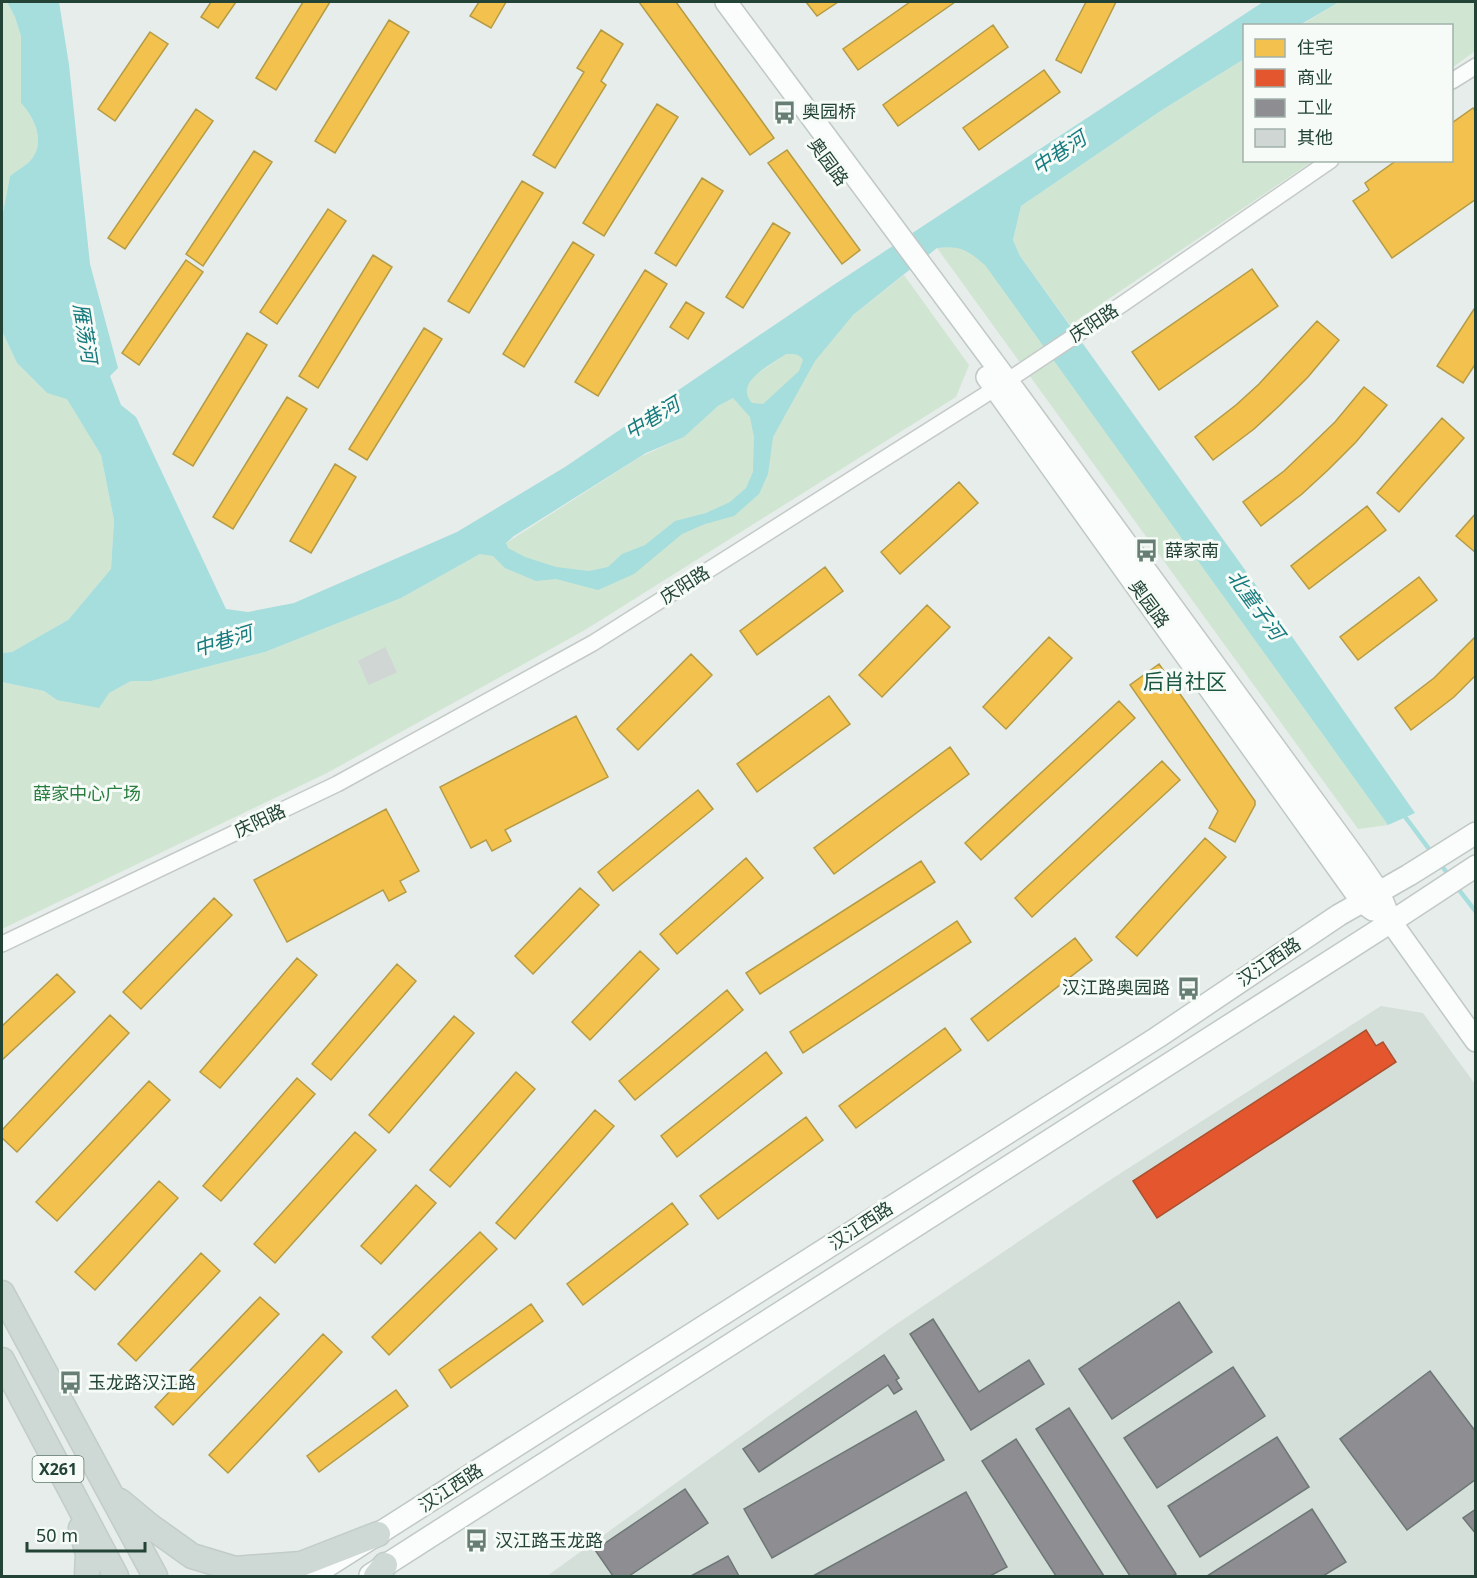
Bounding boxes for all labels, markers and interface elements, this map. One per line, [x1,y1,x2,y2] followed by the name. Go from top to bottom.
[1243,24,1453,162] legend
[1297,35,1333,59] text: 住宅
[1297,65,1333,89] text: 商业
[1297,95,1333,119] text: 工业
[771,99,797,125] bus stop icon: 奥园桥
[802,99,856,123] place label: 奥园桥
[1026,122,1094,181] water label: 中巷河
[1297,125,1333,149] text: 其他
[803,133,854,190] street label: 奥园路
[1064,297,1123,347] street label: 庆阳路
[67,301,104,369] water label: 雁荡河
[619,388,688,445] water label: 中巷河
[1134,538,1160,564] bus stop icon: 薛家南
[1165,538,1219,562] place label: 薛家南
[655,560,714,609] street label: 庆阳路
[1222,564,1293,648] water label: 北童子河
[1124,575,1175,632] street label: 奥园路
[190,618,259,662] water label: 中巷河
[1143,667,1227,695] district label: 后肖社区
[33,781,141,805] park label: 薛家中心广场
[230,798,289,842] street label: 庆阳路
[1232,931,1305,991] street label: 汉江西路
[1062,975,1170,999] place label: 汉江路奥园路
[1175,975,1201,1001] bus stop icon: 汉江路奥园路
[824,1195,897,1255] street label: 汉江西路
[57,1370,83,1396] bus stop icon: 玉龙路汉江路
[88,1370,196,1394] place label: 玉龙路汉江路
[32,1456,84,1482] road number: X261
[414,1457,487,1517] street label: 汉江西路
[27,1515,146,1553] scale bar
[36,1523,78,1547] text: 50 m
[464,1528,490,1554] bus stop icon: 汉江路玉龙路
[495,1528,603,1552] place label: 汉江路玉龙路

